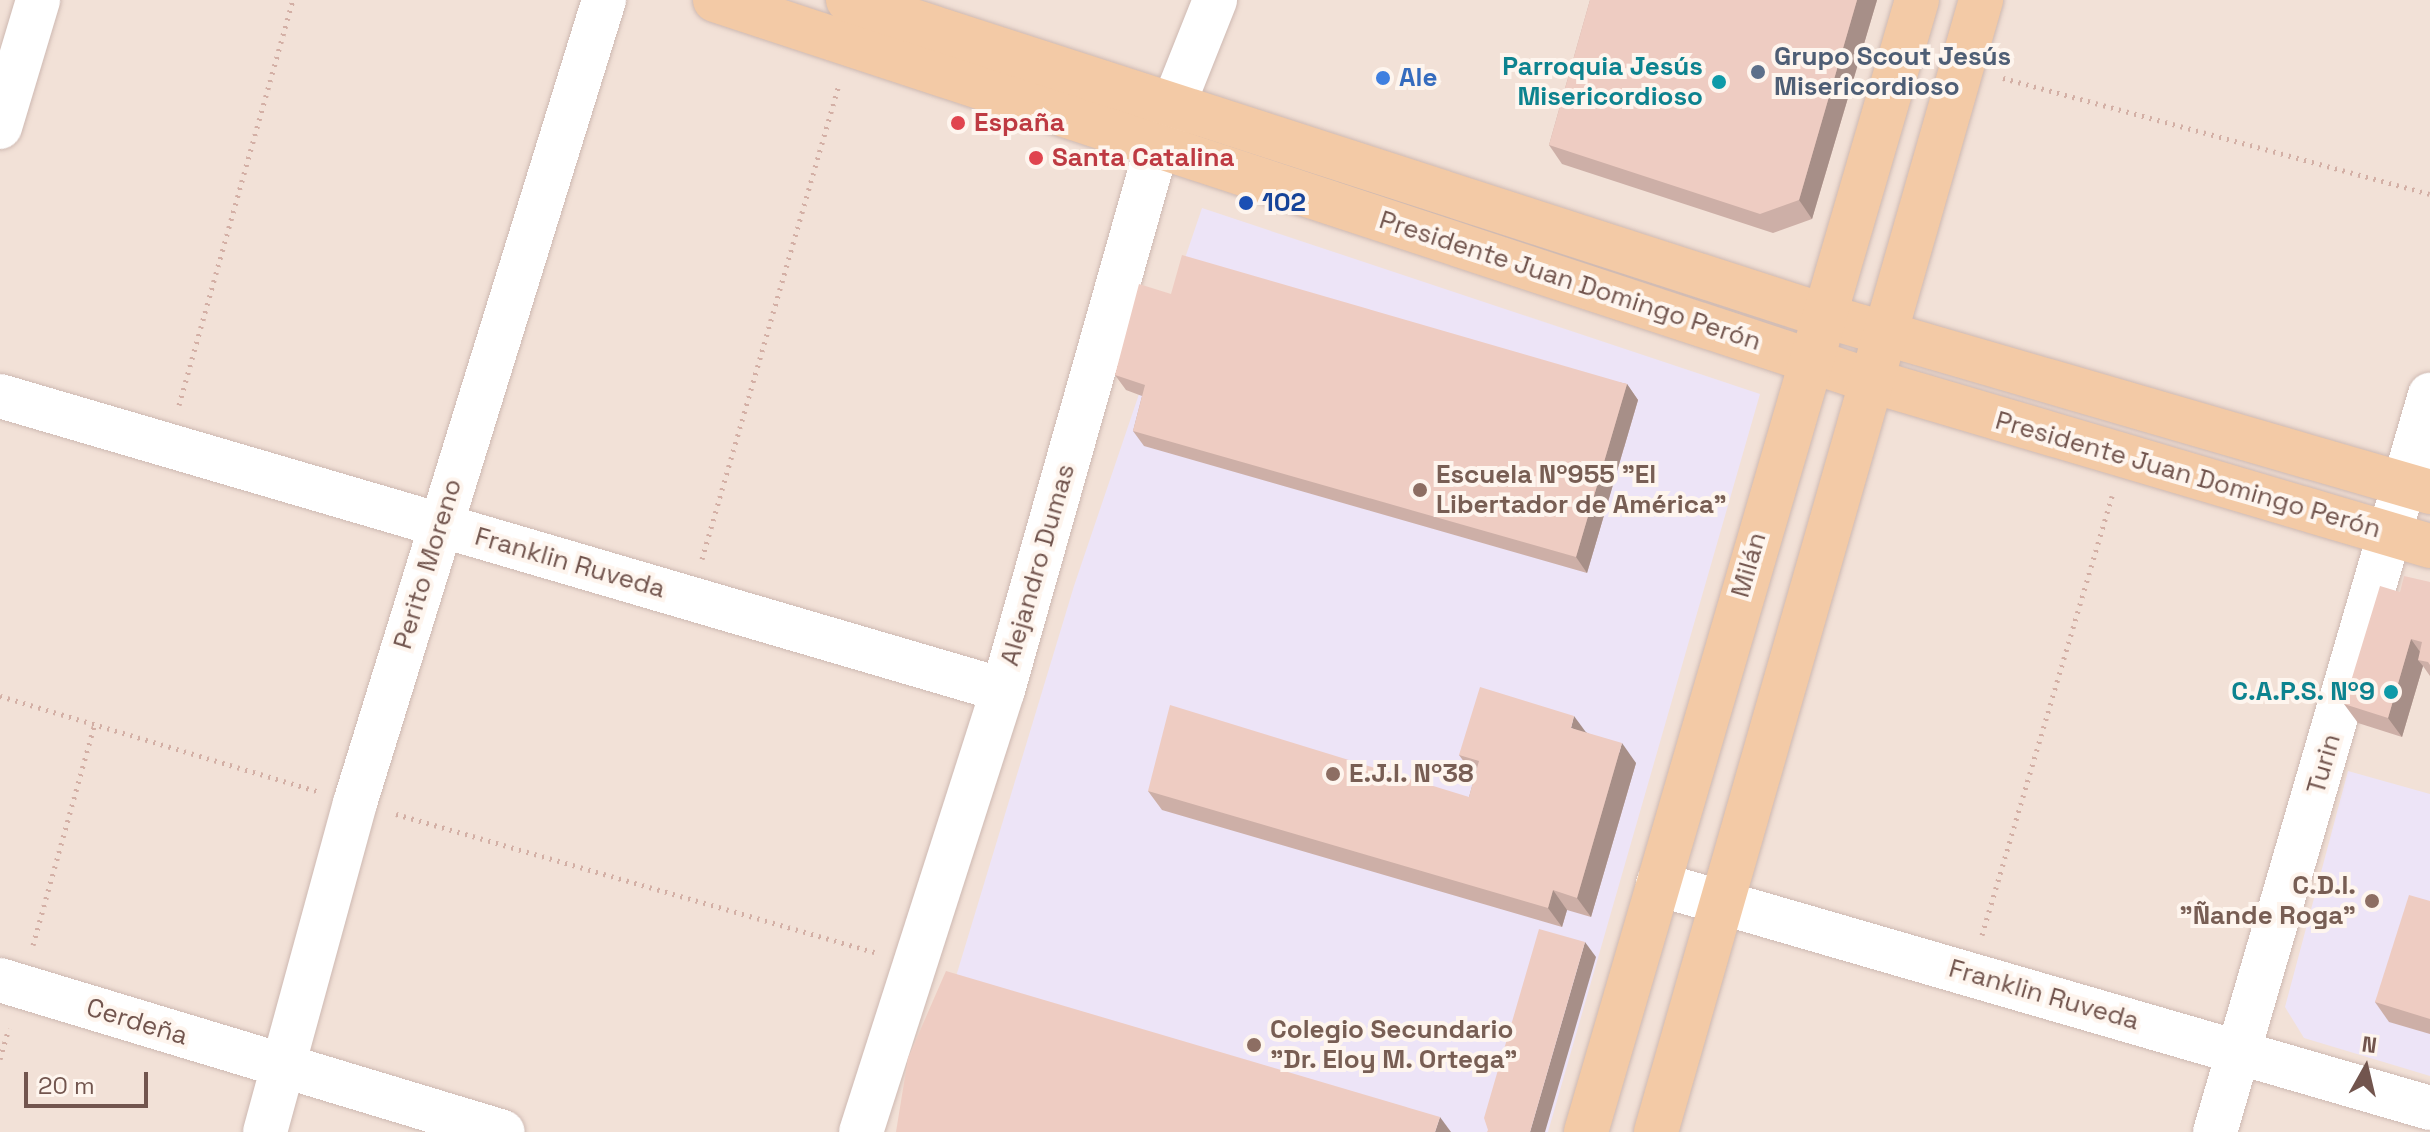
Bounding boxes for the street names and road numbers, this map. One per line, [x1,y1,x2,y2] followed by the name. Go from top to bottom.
[1375,204,1765,358] street label: Presidente Juan Domingo Perón
[1992,405,2384,545] street label: Presidente Juan Domingo Perón
[994,461,1082,669] street label: Alejandro Dumas
[387,475,469,653] street label: Perito Moreno
[471,521,669,605] street label: Franklin Ruveda
[1725,529,1773,601] street label: Milán
[2301,730,2347,798] street label: Turin
[1945,953,2143,1037] street label: Franklin Ruveda
[82,992,192,1052] street label: Cerdeña

